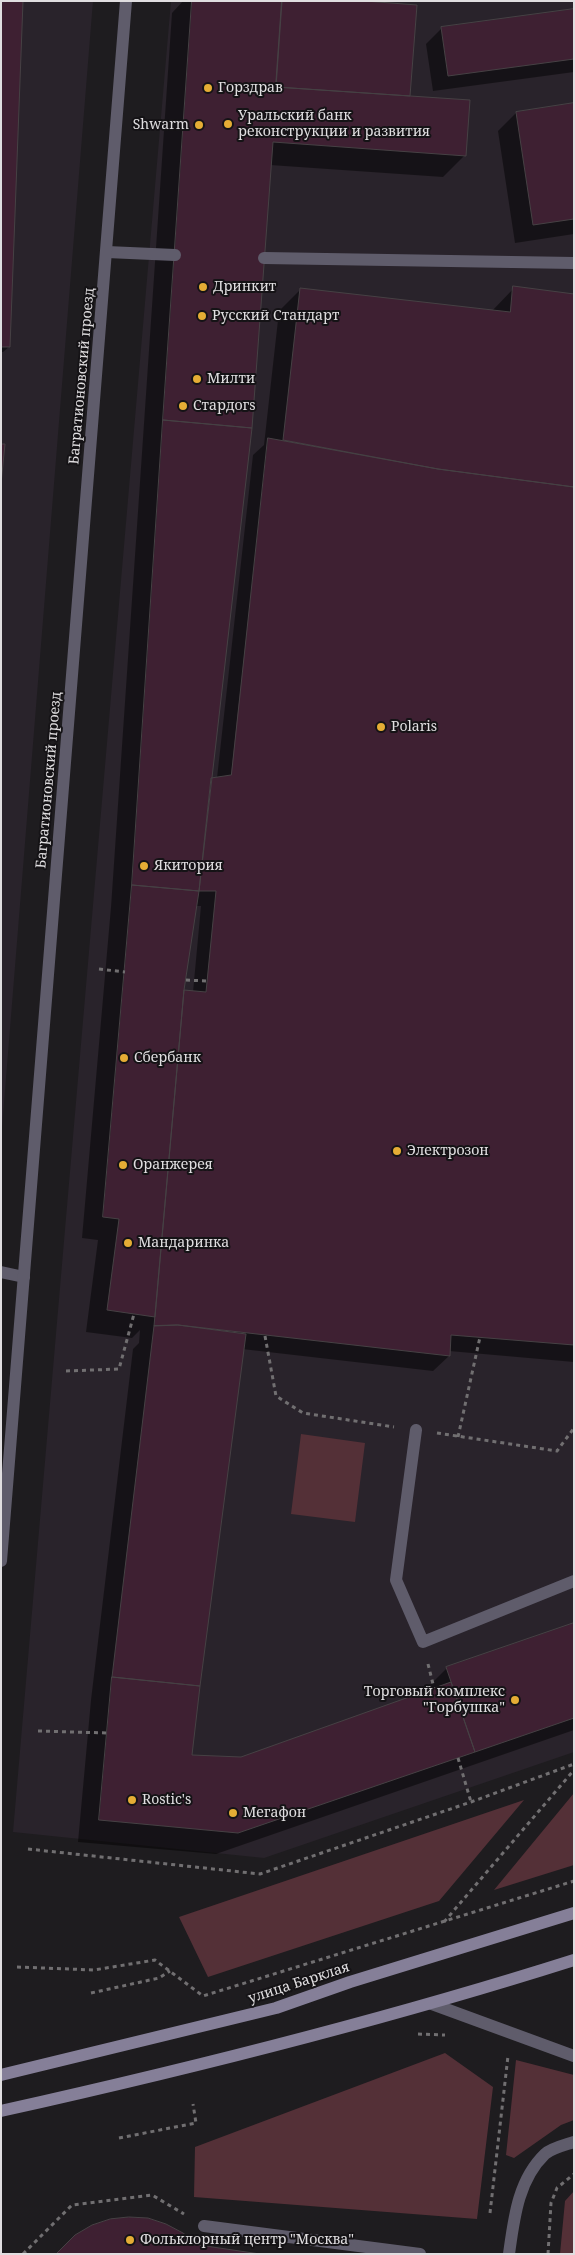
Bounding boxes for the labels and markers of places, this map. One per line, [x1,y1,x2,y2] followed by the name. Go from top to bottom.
[218,80,283,96] place label: Горздрав
[202,82,214,94] marker: Горздрав
[238,108,430,140] place label: Уральский банк реконструкции и развития
[133,117,189,133] place label: Shwarm
[222,118,234,130] marker: Уральский банк реконструкции и развития
[193,119,205,131] marker: Shwarm
[213,279,276,295] place label: Дринкит
[197,281,209,293] marker: Дринкит
[212,308,339,324] place label: Русский Стандарт
[196,310,208,322] marker: Русский Стандарт
[207,371,255,387] place label: Милти
[191,373,203,385] marker: Милти
[193,398,256,414] place label: Стардогs
[177,400,189,412] marker: Стардогs
[391,719,437,735] place label: Polaris
[375,721,387,733] marker: Polaris
[154,858,223,874] place label: Якитория
[138,860,150,872] marker: Якитория
[134,1050,201,1066] place label: Сбербанк
[118,1052,130,1064] marker: Сбербанк
[407,1143,489,1159] place label: Электрозон
[391,1145,403,1157] marker: Электрозон
[133,1157,213,1173] place label: Оранжерея
[117,1159,129,1171] marker: Оранжерея
[138,1235,229,1251] place label: Мандаринка
[122,1237,134,1249] marker: Мандаринка
[364,1684,505,1716] place label: Торговый комплекс "Горбушка"
[509,1694,521,1706] marker: Торговый комплекс "Горбушка"
[142,1792,191,1808] place label: Rostic's
[126,1794,138,1806] marker: Rostic's
[243,1805,306,1821] place label: Мегафон
[227,1807,239,1819] marker: Мегафон
[140,2232,354,2248] place label: Фольклорный центр "Москва"
[124,2234,136,2246] marker: Фольклорный центр "Москва"

